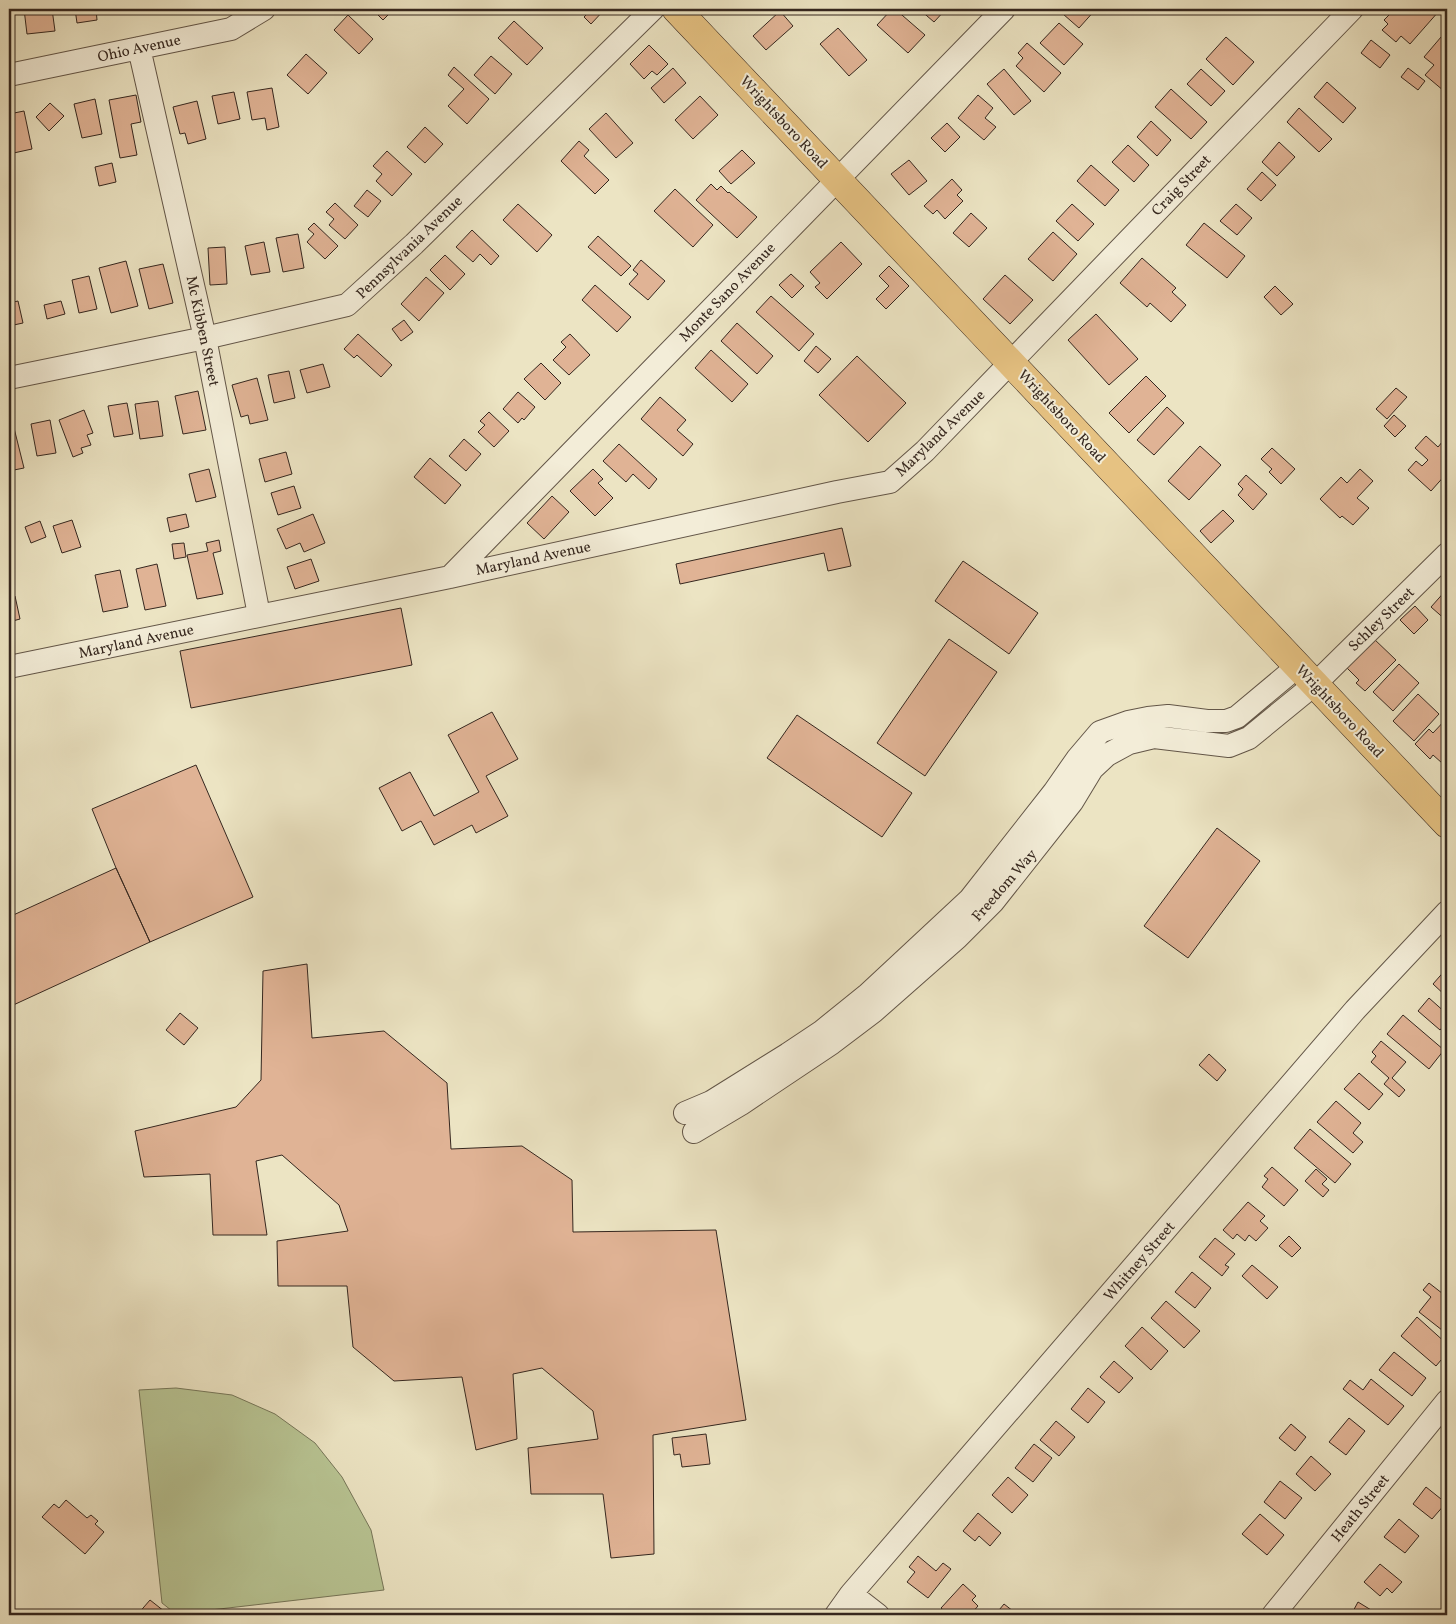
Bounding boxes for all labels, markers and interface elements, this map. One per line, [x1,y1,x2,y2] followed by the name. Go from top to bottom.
[96,30,183,69] street label: Ohio Avenue
[734,72,832,174] street label: Wrightsboro Road
[1147,151,1217,221] street label: Craig Street
[352,192,468,304] street label: Pennsylvania Avenue
[675,239,781,347] street label: Monte Sano Avenue
[180,274,224,389] street label: Mc Kibben Street
[1012,366,1110,468] street label: Wrightsboro Road
[892,386,991,482] street label: Maryland Avenue
[474,537,593,582] street label: Maryland Avenue
[1344,583,1420,657] street label: Schley Street
[77,620,196,665] street label: Maryland Avenue
[1290,661,1388,763] street label: Wrightsboro Road
[968,845,1043,927] street label: Freedom Way
[1100,1218,1181,1306] street label: Whitney Street
[1327,1470,1395,1547] street label: Heath Street

